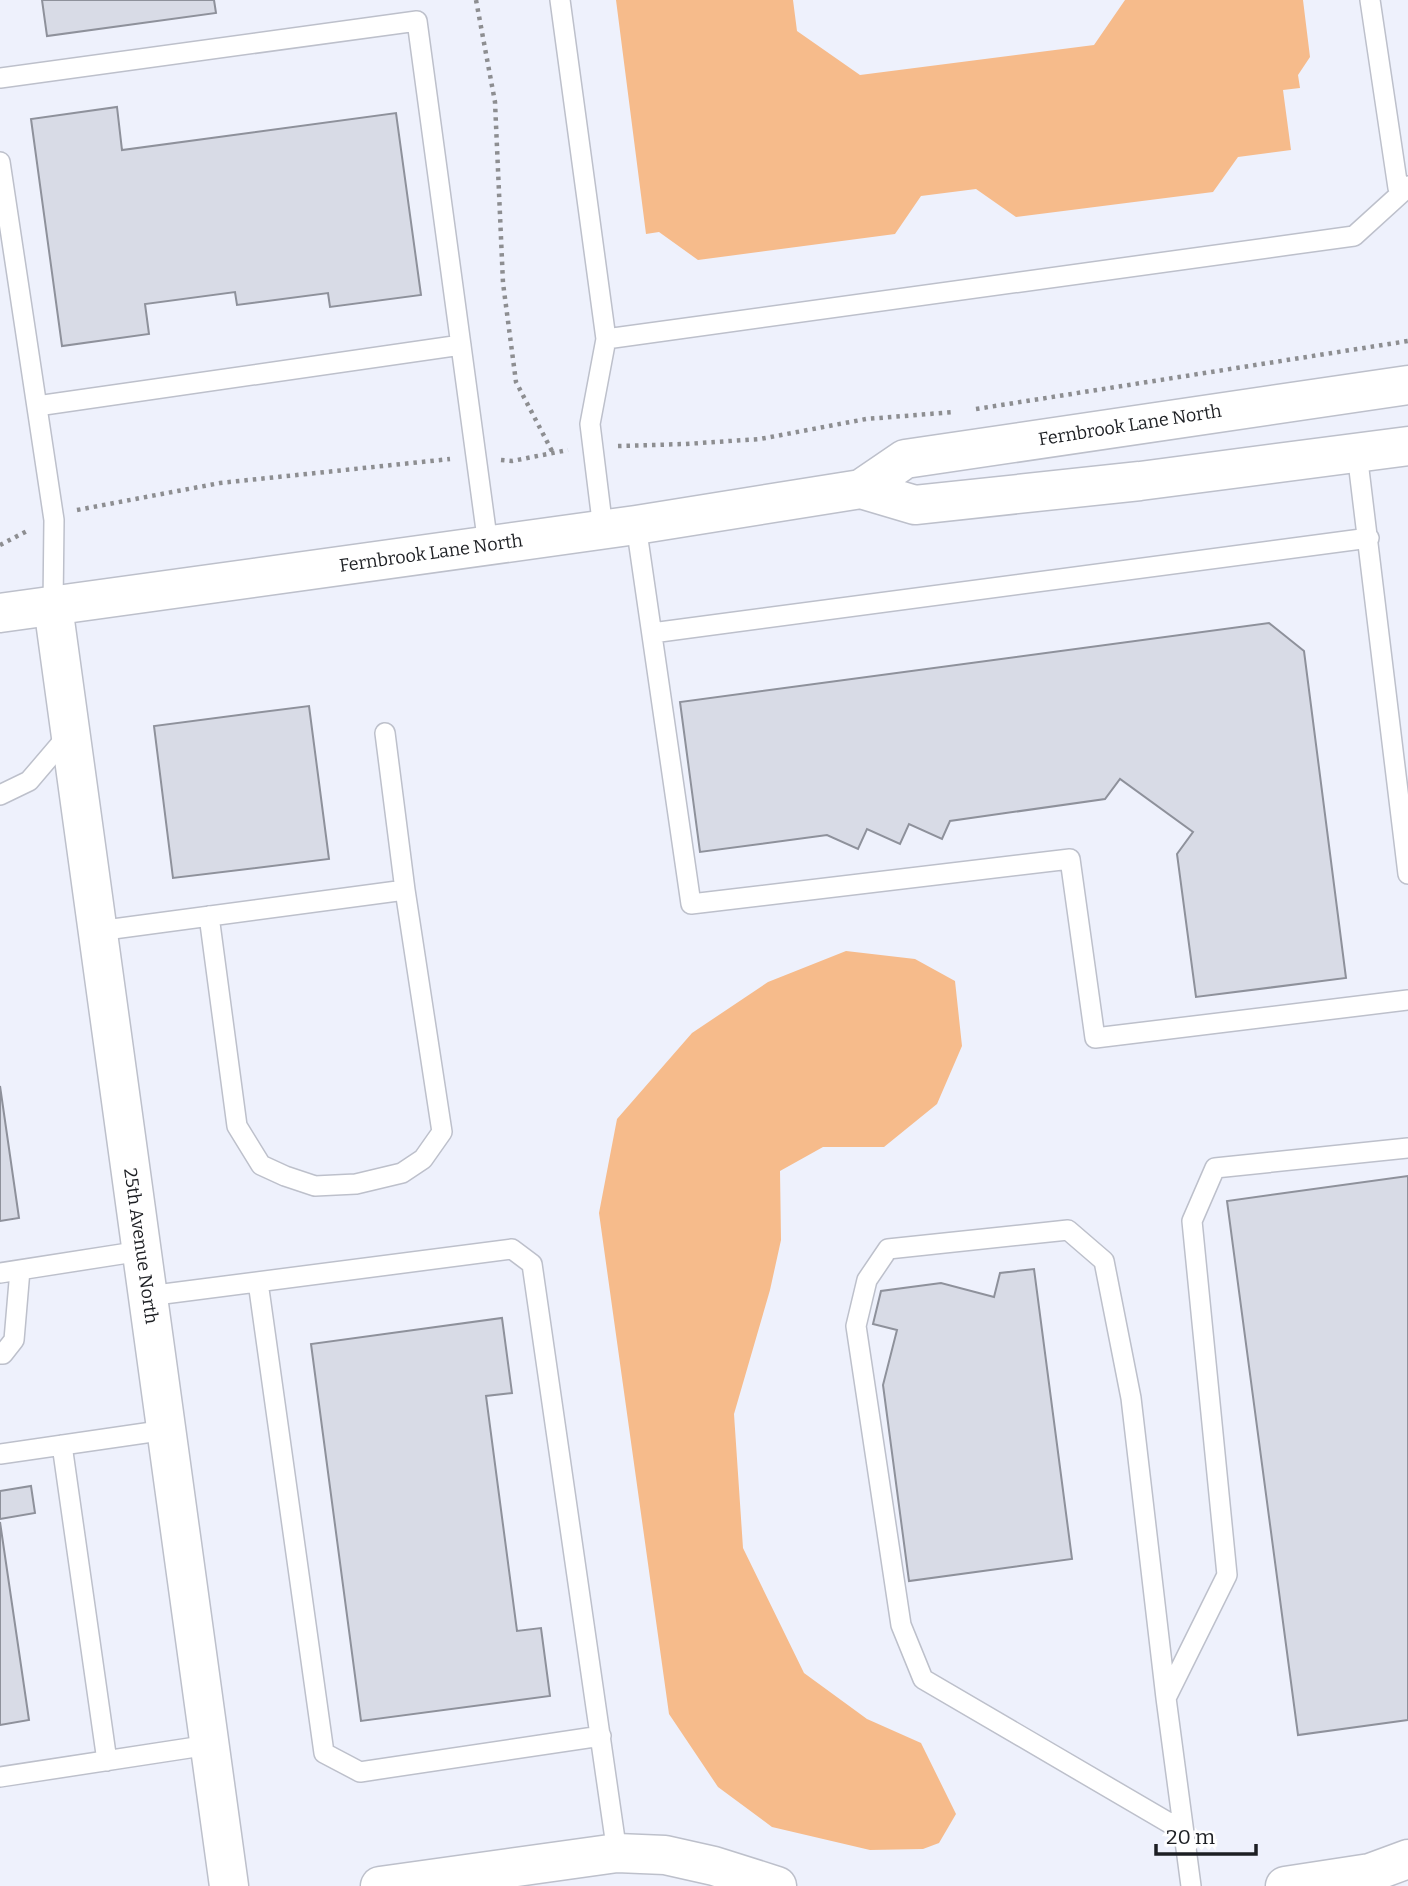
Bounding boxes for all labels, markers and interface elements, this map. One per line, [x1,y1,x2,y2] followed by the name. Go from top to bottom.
[1037,400,1223,450] street label: Fernbrook Lane North
[338,529,524,577] street label: Fernbrook Lane North
[119,1167,163,1325] street label: 25th Avenue North
[1156,1812,1256,1856] scale bar
[1166,1824,1215,1850] text: 20 m

